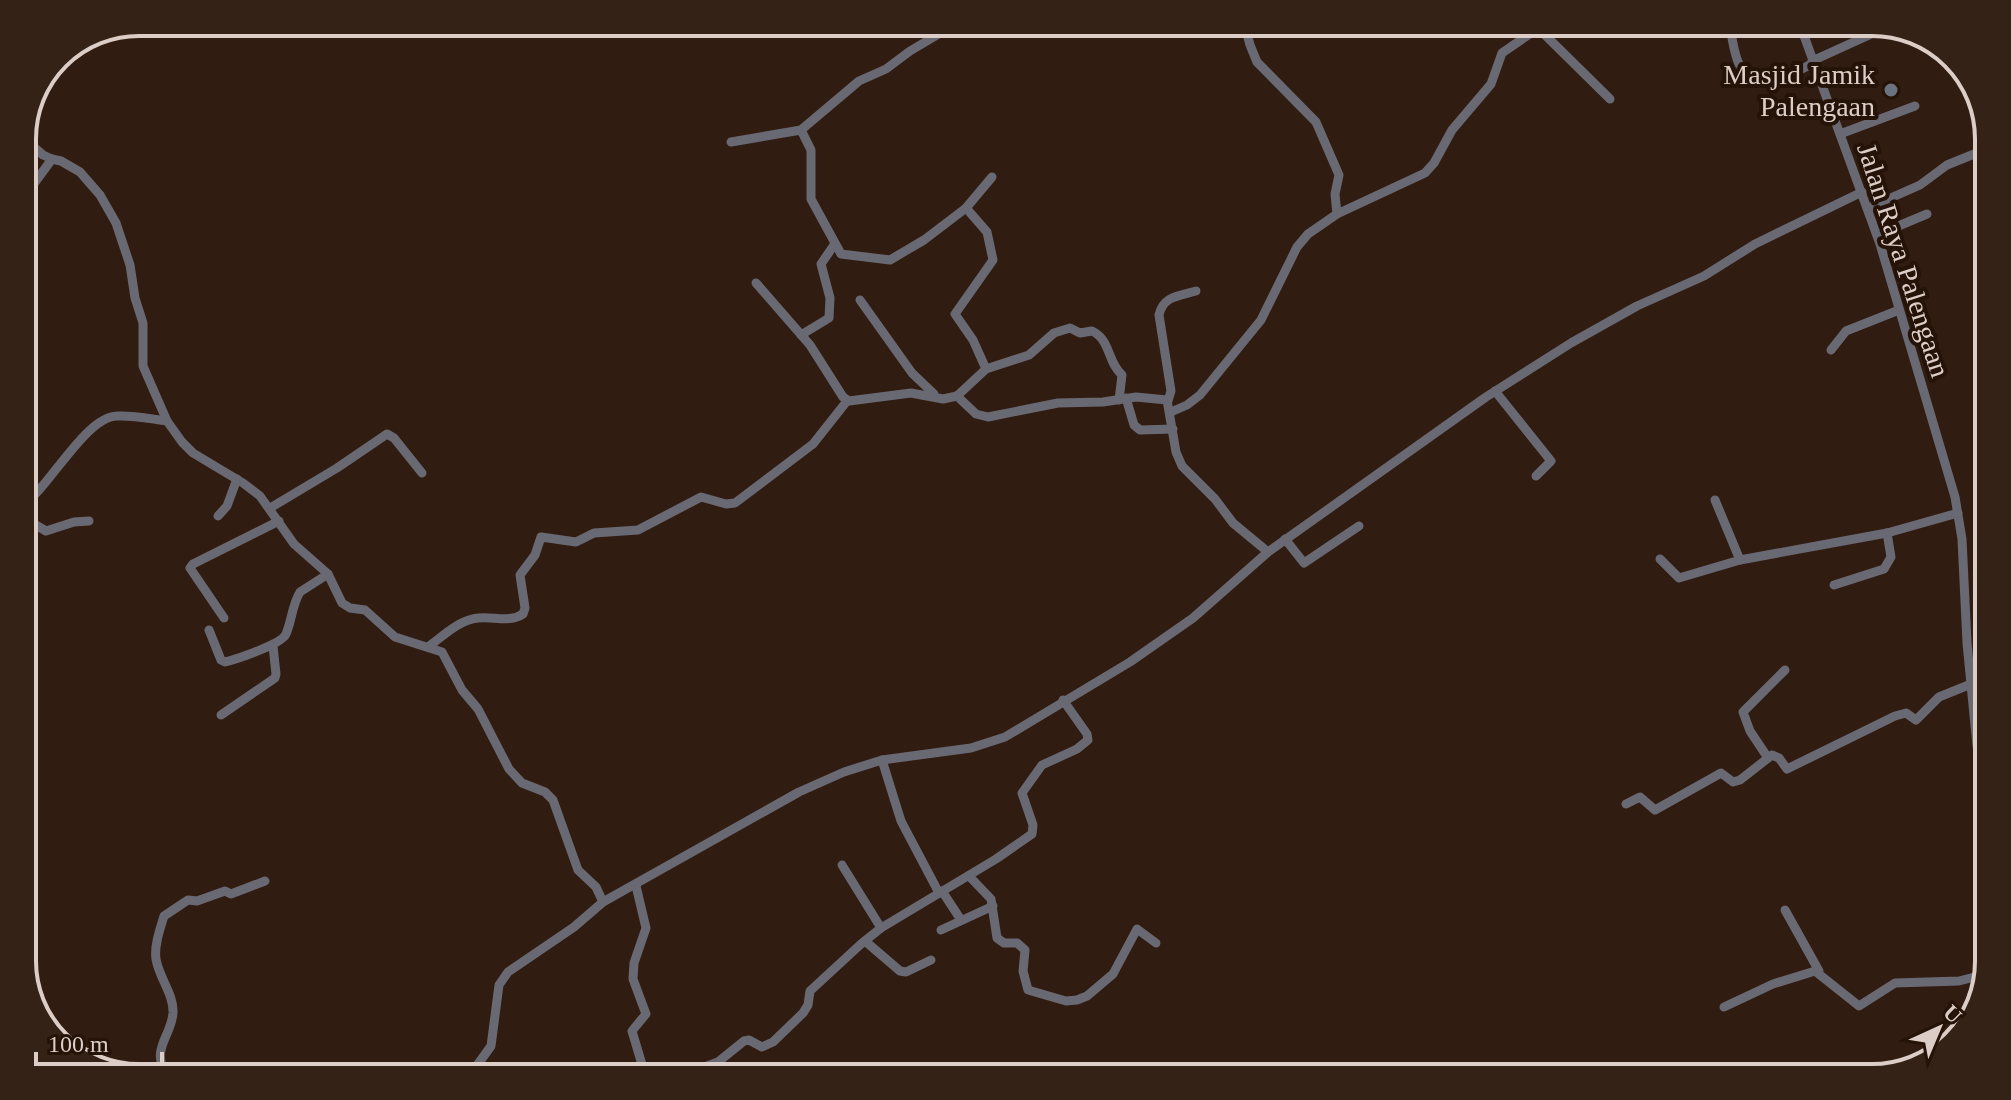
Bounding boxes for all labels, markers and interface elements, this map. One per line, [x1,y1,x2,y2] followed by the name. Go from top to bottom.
[1723,59,1875,122] place label: Masjid Jamik Palengaan
[1882,81,1900,99] marker: Masjid Jamik Palengaan
[1851,139,1956,381] street label: Jalan Raya Palengaan
[1899,988,1979,1068] north arrow
[1938,999,1967,1029] text: U
[36,1016,162,1066] scale bar
[48,1031,109,1057] text: 100 m

